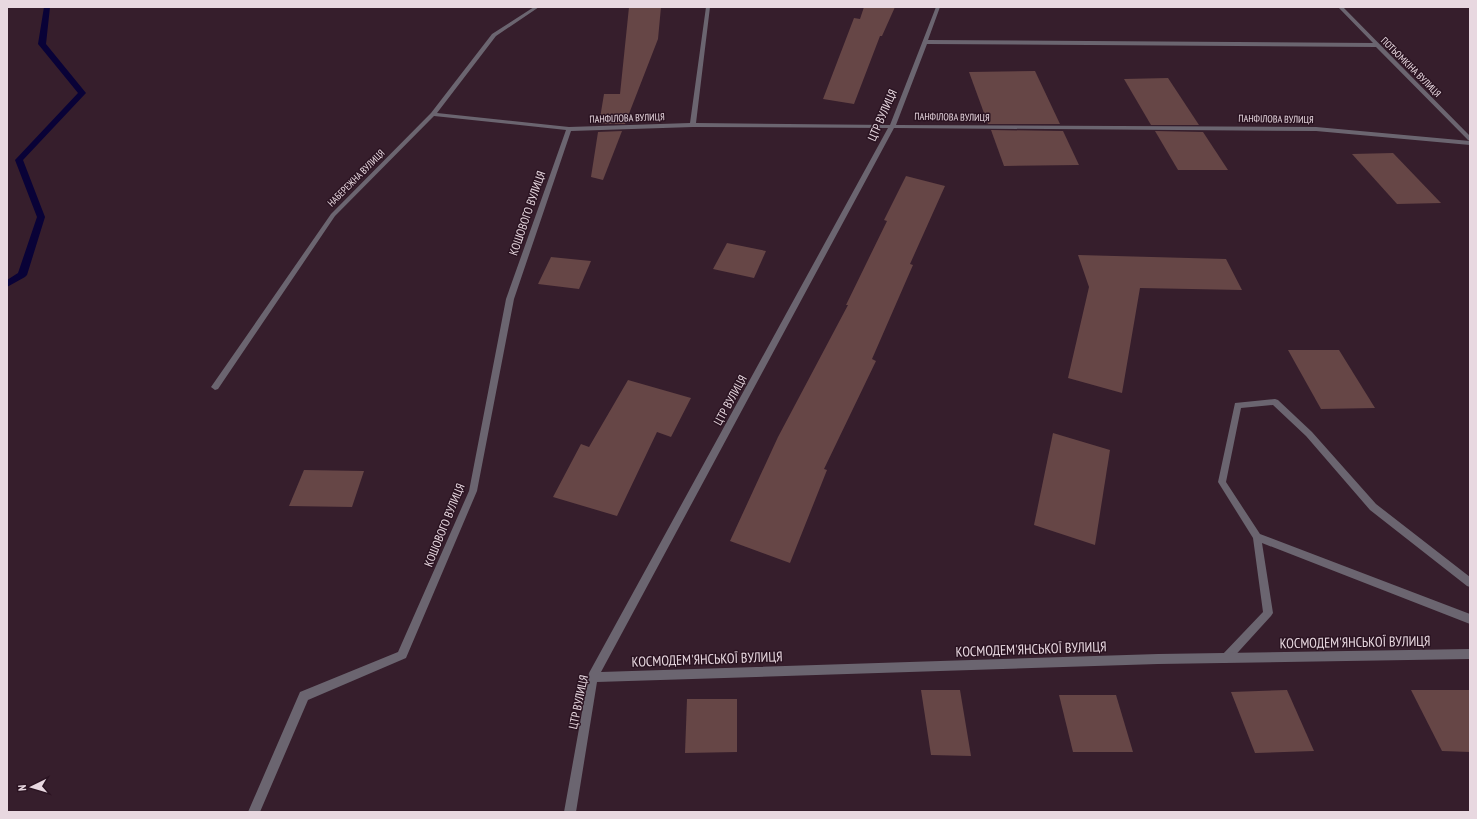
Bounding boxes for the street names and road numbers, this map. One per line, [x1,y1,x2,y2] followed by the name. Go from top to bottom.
[1378,34,1444,100] street label: ПОТЬОМКІНА ВУЛИЦЯ
[864,87,900,143] street label: ЦТР ВУЛИЦЯ
[589,110,665,126] street label: ПАНФІЛОВА ВУЛИЦЯ
[914,110,990,124] street label: ПАНФІЛОВА ВУЛИЦЯ
[1238,112,1314,126] street label: ПАНФІЛОВА ВУЛИЦЯ
[325,147,387,209] street label: НАБЕРЕЖНА ВУЛИЦЯ
[506,169,548,257] street label: КОШОВОГО ВУЛИЦЯ
[710,372,750,428] street label: ЦТР ВУЛИЦЯ
[420,481,468,569] street label: КОШОВОГО ВУЛИЦЯ
[1279,632,1431,652] street label: КОСМОДЕМ'ЯНСЬКОЇ ВУЛИЦЯ
[955,637,1107,661] street label: КОСМОДЕМ'ЯНСЬКОЇ ВУЛИЦЯ
[631,647,783,671] street label: КОСМОДЕМ'ЯНСЬКОЇ ВУЛИЦЯ
[565,674,591,730] street label: ЦТР ВУЛИЦЯ

